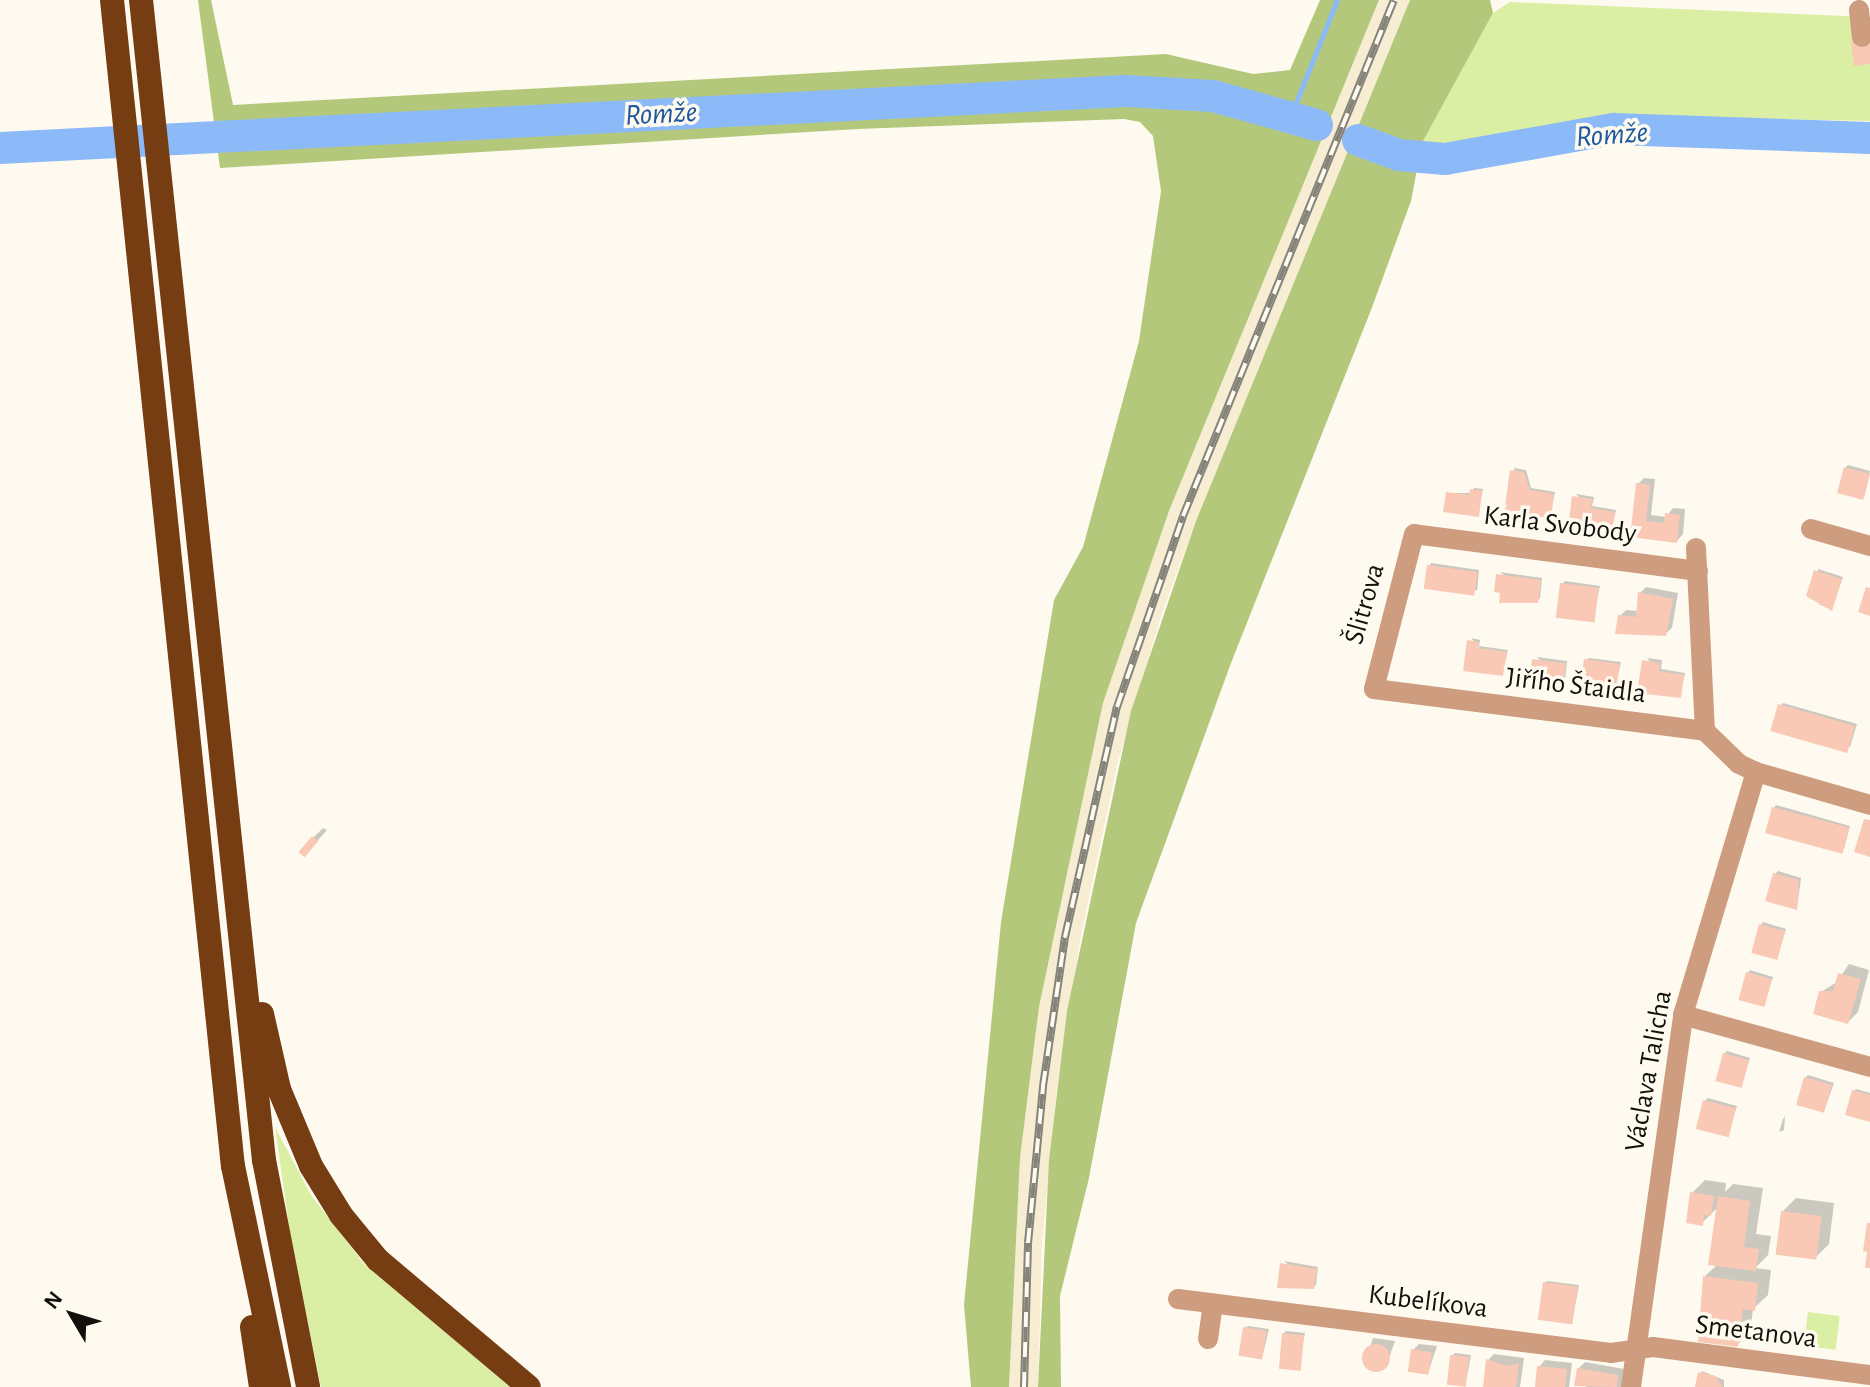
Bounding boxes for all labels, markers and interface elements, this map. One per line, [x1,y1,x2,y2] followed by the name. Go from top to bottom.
[624,94,698,134] water label: Romže
[1575,115,1649,155] water label: Romže
[1482,499,1638,551] street label: Karla Svobody
[1338,560,1392,648] street label: Šlitrova
[1504,661,1648,711] street label: Jiřího Štaidla
[1618,988,1680,1154] street label: Václava Talicha
[32,1275,112,1355] north arrow
[1366,1278,1490,1326] street label: Kubelíkova
[40,1287,66,1313] text: N
[1693,1308,1819,1356] street label: Smetanova

